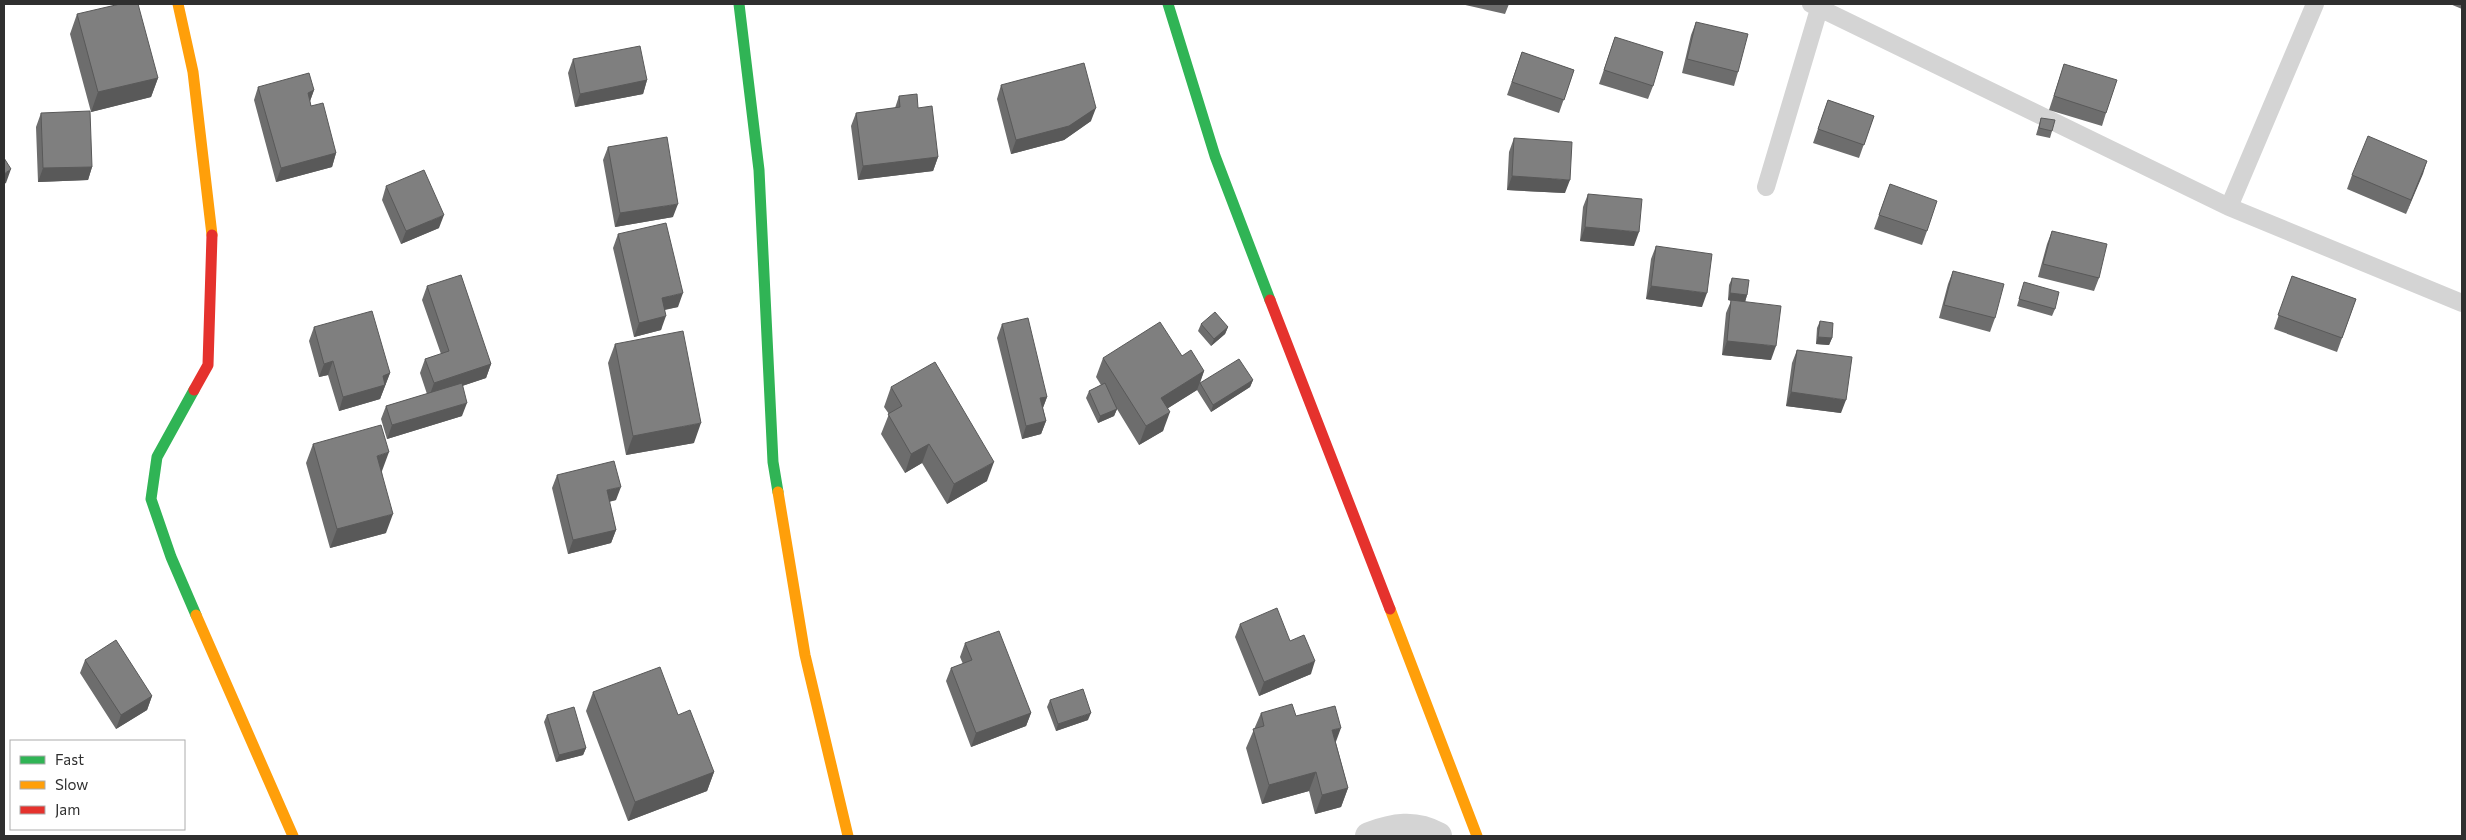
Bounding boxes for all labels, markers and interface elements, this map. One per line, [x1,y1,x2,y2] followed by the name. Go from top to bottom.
[10,740,185,830] legend
[55,750,84,768] text: Fast
[55,775,88,793] text: Slow
[55,800,80,818] text: Jam

